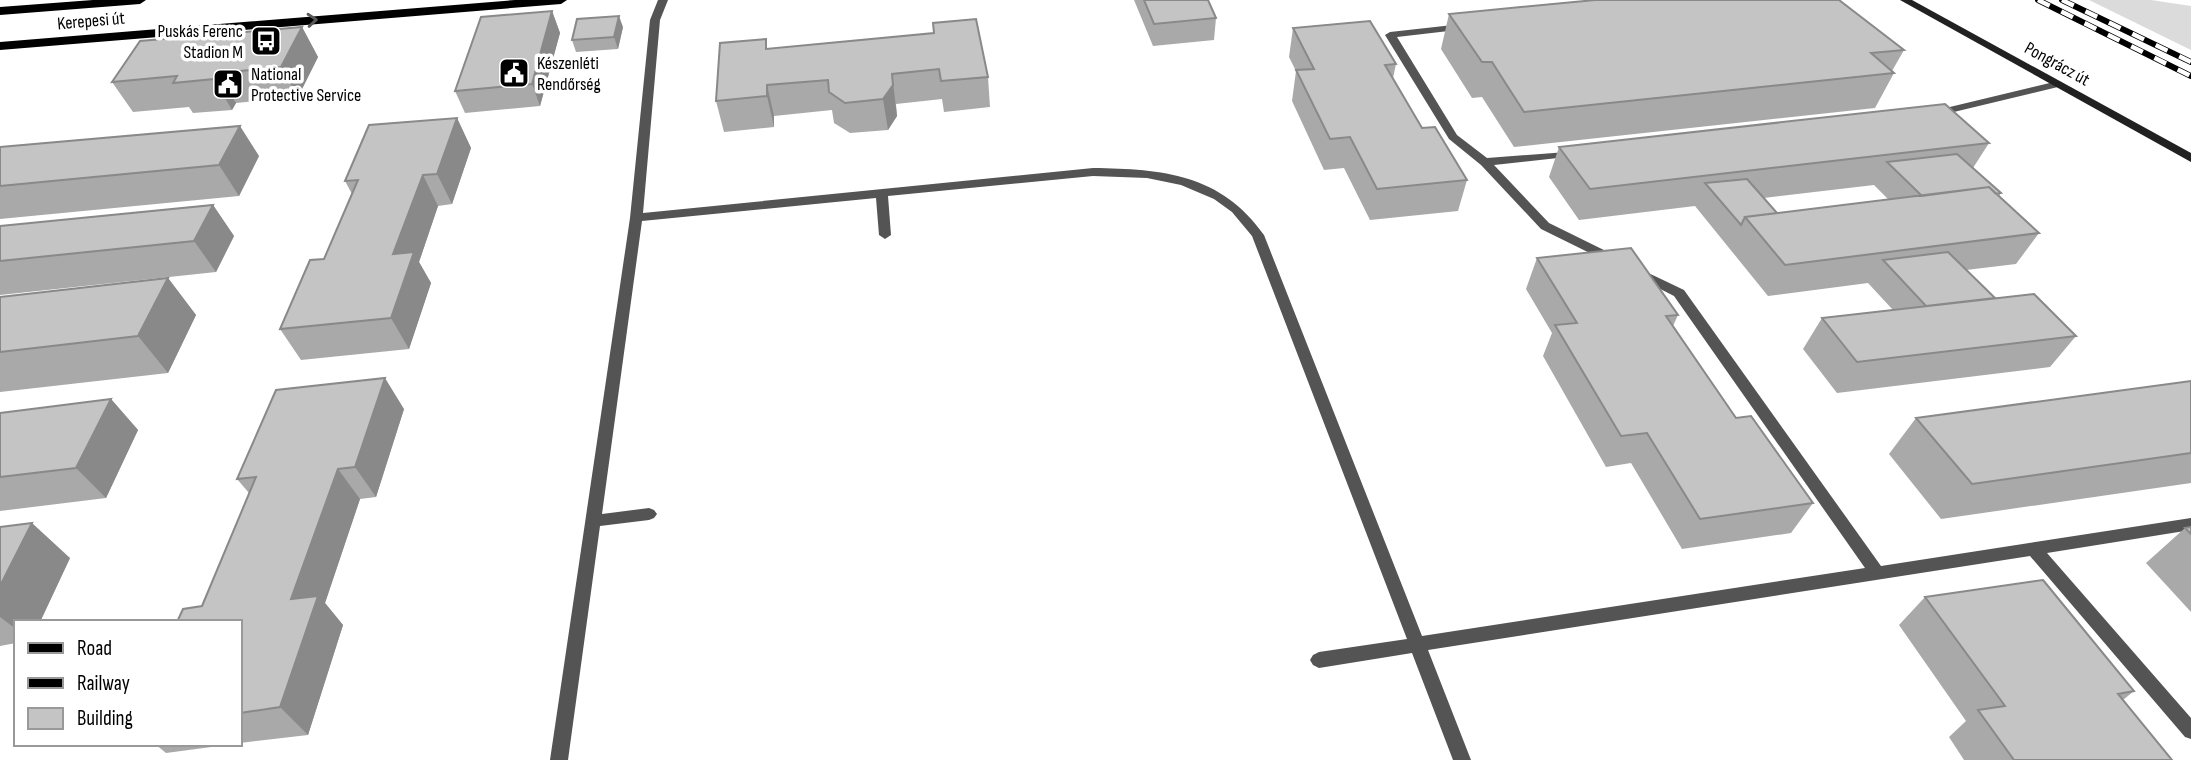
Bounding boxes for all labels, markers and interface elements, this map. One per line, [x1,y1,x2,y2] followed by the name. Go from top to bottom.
[56,8,126,34] street label: Kerepesi út
[307,13,318,28] one-way arrow
[157,21,243,63] place label: Puskás Ferenc Stadion M
[249,24,283,58] bus stop icon: Puskás Ferenc Stadion M
[2021,38,2094,91] street label: Pongrácz út
[537,53,601,95] place label: Készenléti Rendőrség
[497,56,531,90] public building icon: Készenléti Rendőrség
[251,64,361,106] place label: National Protective Service
[211,67,245,101] public building icon: National Protective Service
[14,620,242,746] legend
[77,636,112,661] text: Road
[77,671,130,696] text: Railway
[77,706,133,731] text: Building

